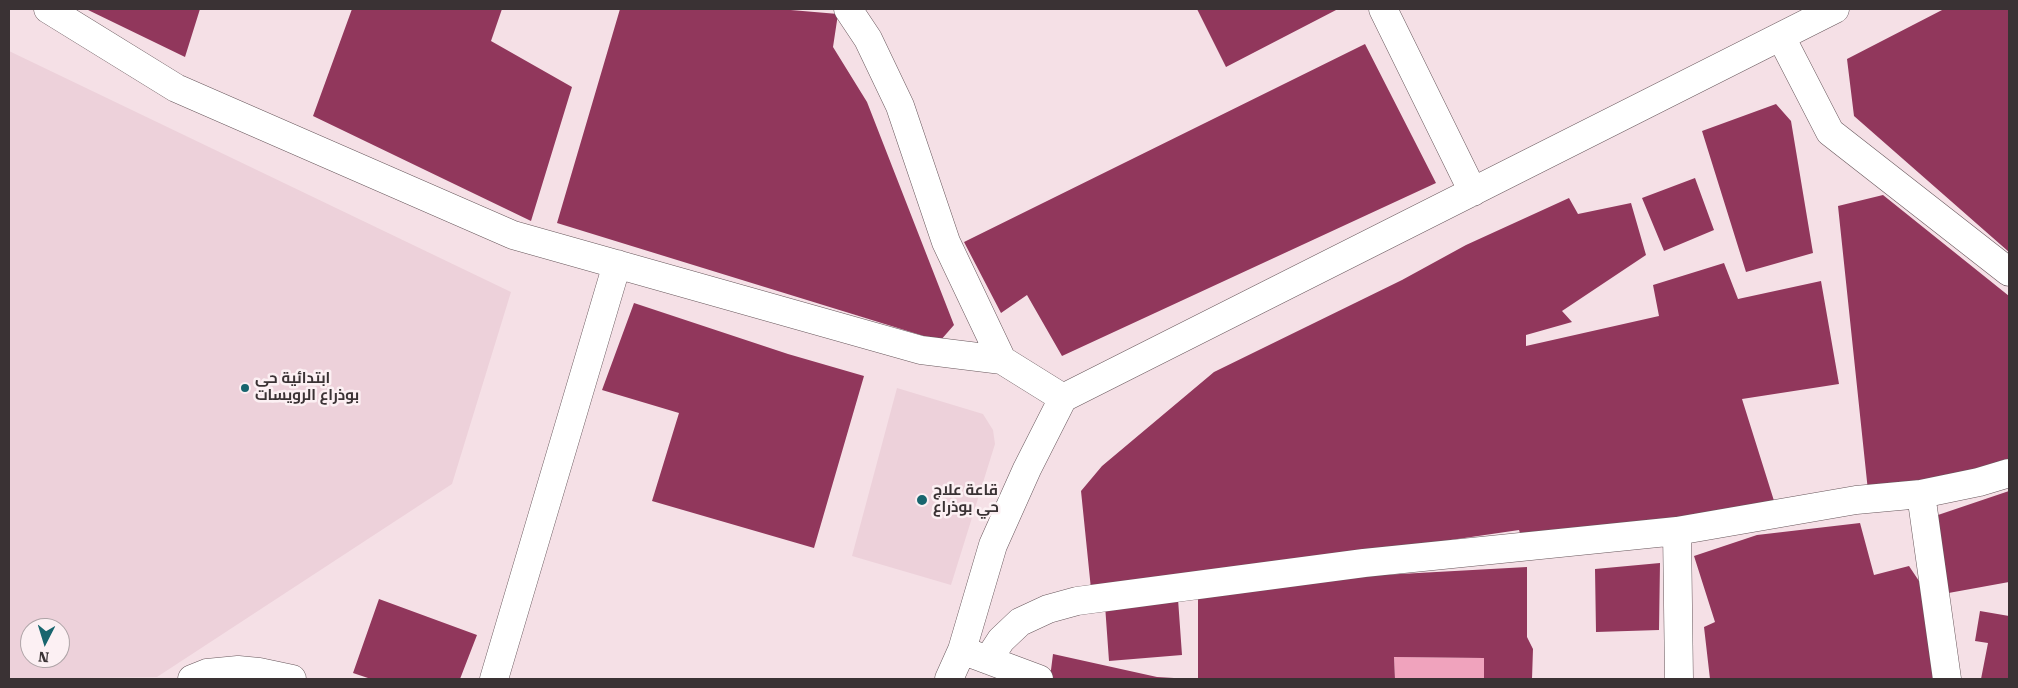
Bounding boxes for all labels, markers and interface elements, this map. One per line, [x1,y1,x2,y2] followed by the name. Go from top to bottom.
[255,370,359,405] place label: ابتدائية حي بوذراع الرويسات
[239,382,251,394] marker: ابتدائية حي بوذراع الرويسات
[933,482,999,517] place label: قاعة علاج حي بوذراع
[915,493,929,507] marker: قاعة علاج حي بوذراع
[20,618,70,668] north arrow
[38,649,50,665] text: N

